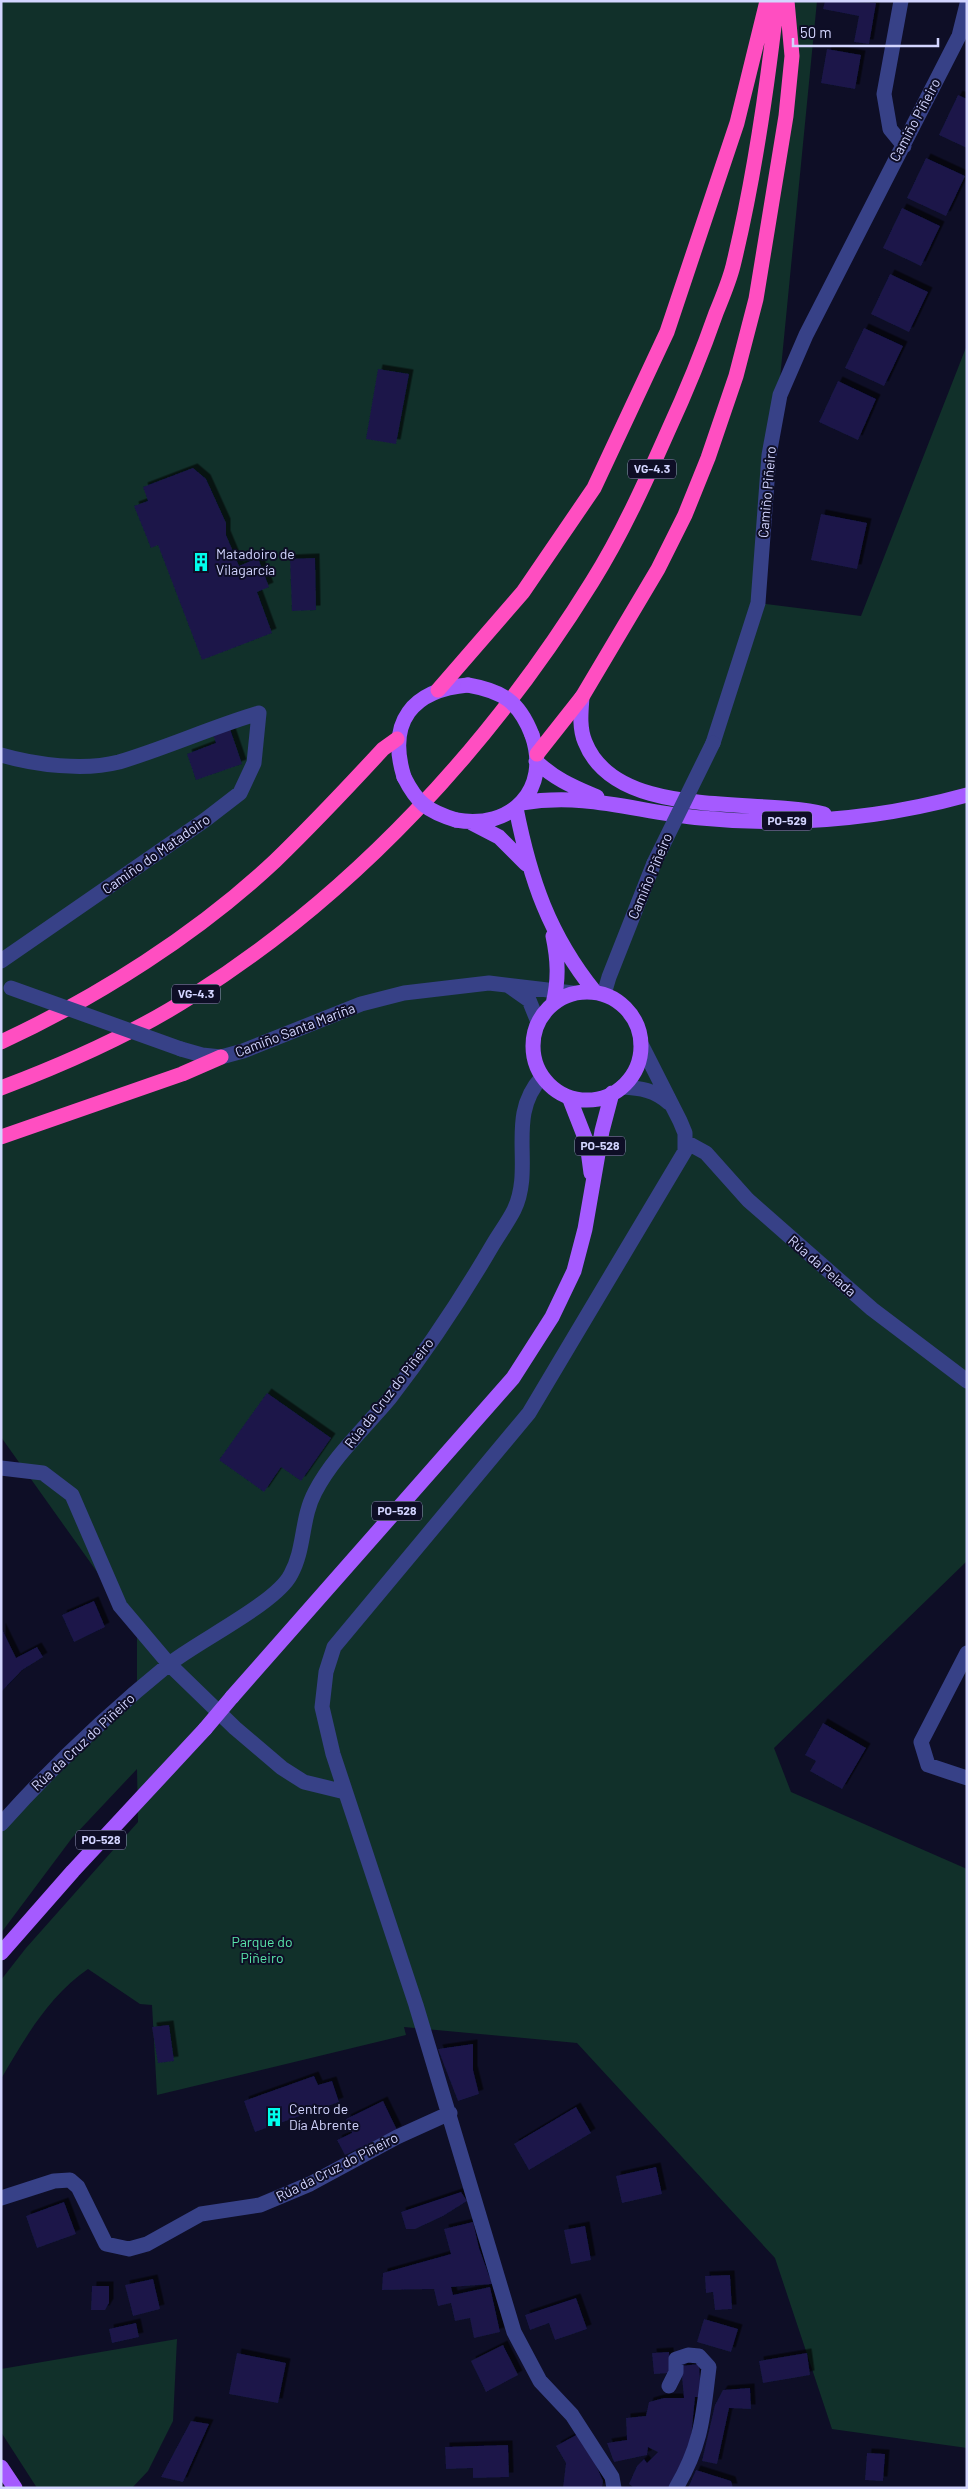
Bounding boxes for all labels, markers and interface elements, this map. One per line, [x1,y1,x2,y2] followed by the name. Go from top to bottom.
[793,15,938,47] scale bar
[800,23,832,41] text: 50 m
[886,75,944,164] street label: Camiño Piñeiro
[754,445,779,538] street label: Camiño Piñeiro
[628,459,676,478] road number: VG-4.3
[216,545,295,578] place label: Matadoiro de Vilagarcía
[190,551,212,573] building icon: Matadoiro de Vilagarcía
[99,810,213,897] street label: Camiño do Matadoiro
[762,811,812,830] road number: PO-529
[624,830,675,921] street label: Camiño Piñeiro
[172,984,220,1004] road number: VG-4.3
[232,999,357,1060] street label: Camiño Santa Mariña
[575,1136,625,1156] road number: PO-528
[785,1232,860,1300] street label: Rúa da Pelada
[340,1334,437,1451] street label: Rúa da Cruz do Piñeiro
[372,1502,422,1520] road number: PO-528
[28,1689,138,1794] street label: Rúa da Cruz do Piñeiro
[76,1830,126,1850] road number: PO-528
[231,1933,293,1966] park label: Parque do Piñeiro
[289,2100,359,2133] place label: Centro de Día Abrente
[263,2106,285,2128] building icon: Centro de Día Abrente
[273,2128,401,2205] street label: Rúa da Cruz do Piñeiro

